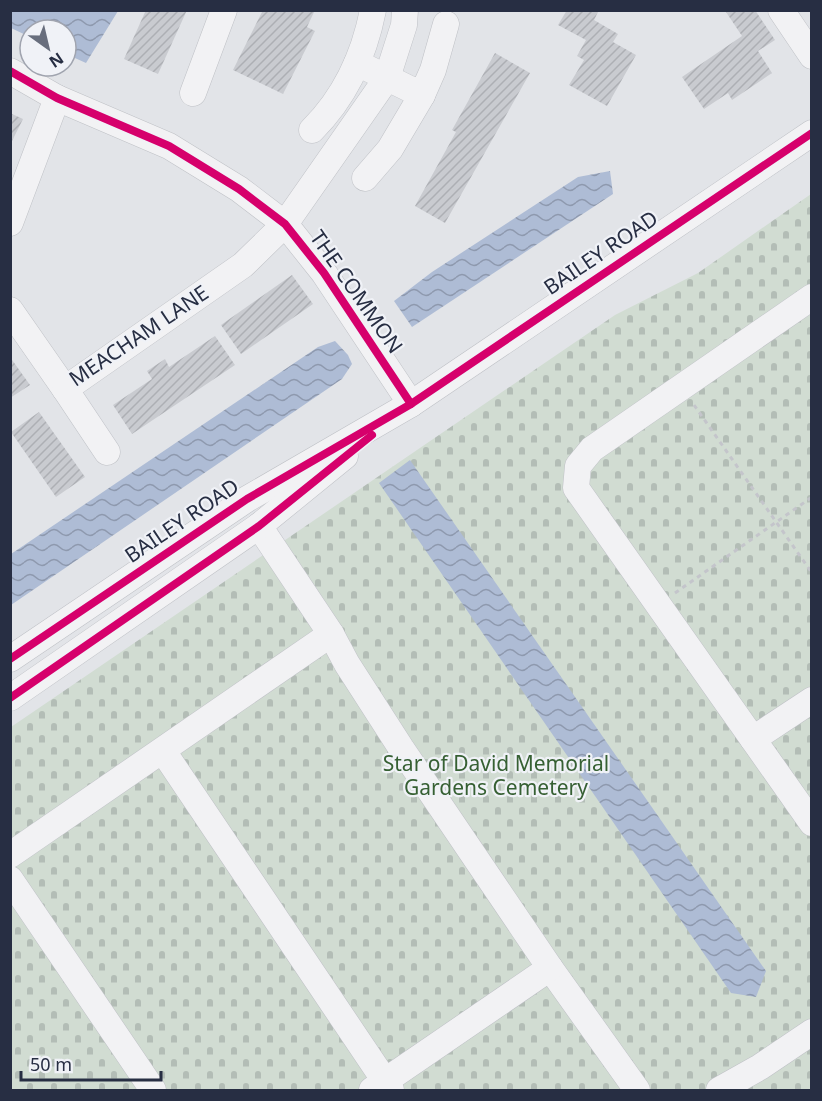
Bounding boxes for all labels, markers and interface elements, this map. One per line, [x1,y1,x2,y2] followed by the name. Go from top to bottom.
[18,18,78,78] north arrow
[45,48,68,73] text: N
[538,204,663,301] street label: BAILEY ROAD
[304,224,410,358] street label: THE COMMON
[63,278,214,392] street label: MEACHAM LANE
[119,472,244,569] street label: BAILEY ROAD
[383,749,609,801] park label: Star of David Memorial Gardens Cemetery
[21,1044,160,1082] scale bar
[30,1052,72,1076] text: 50 m

